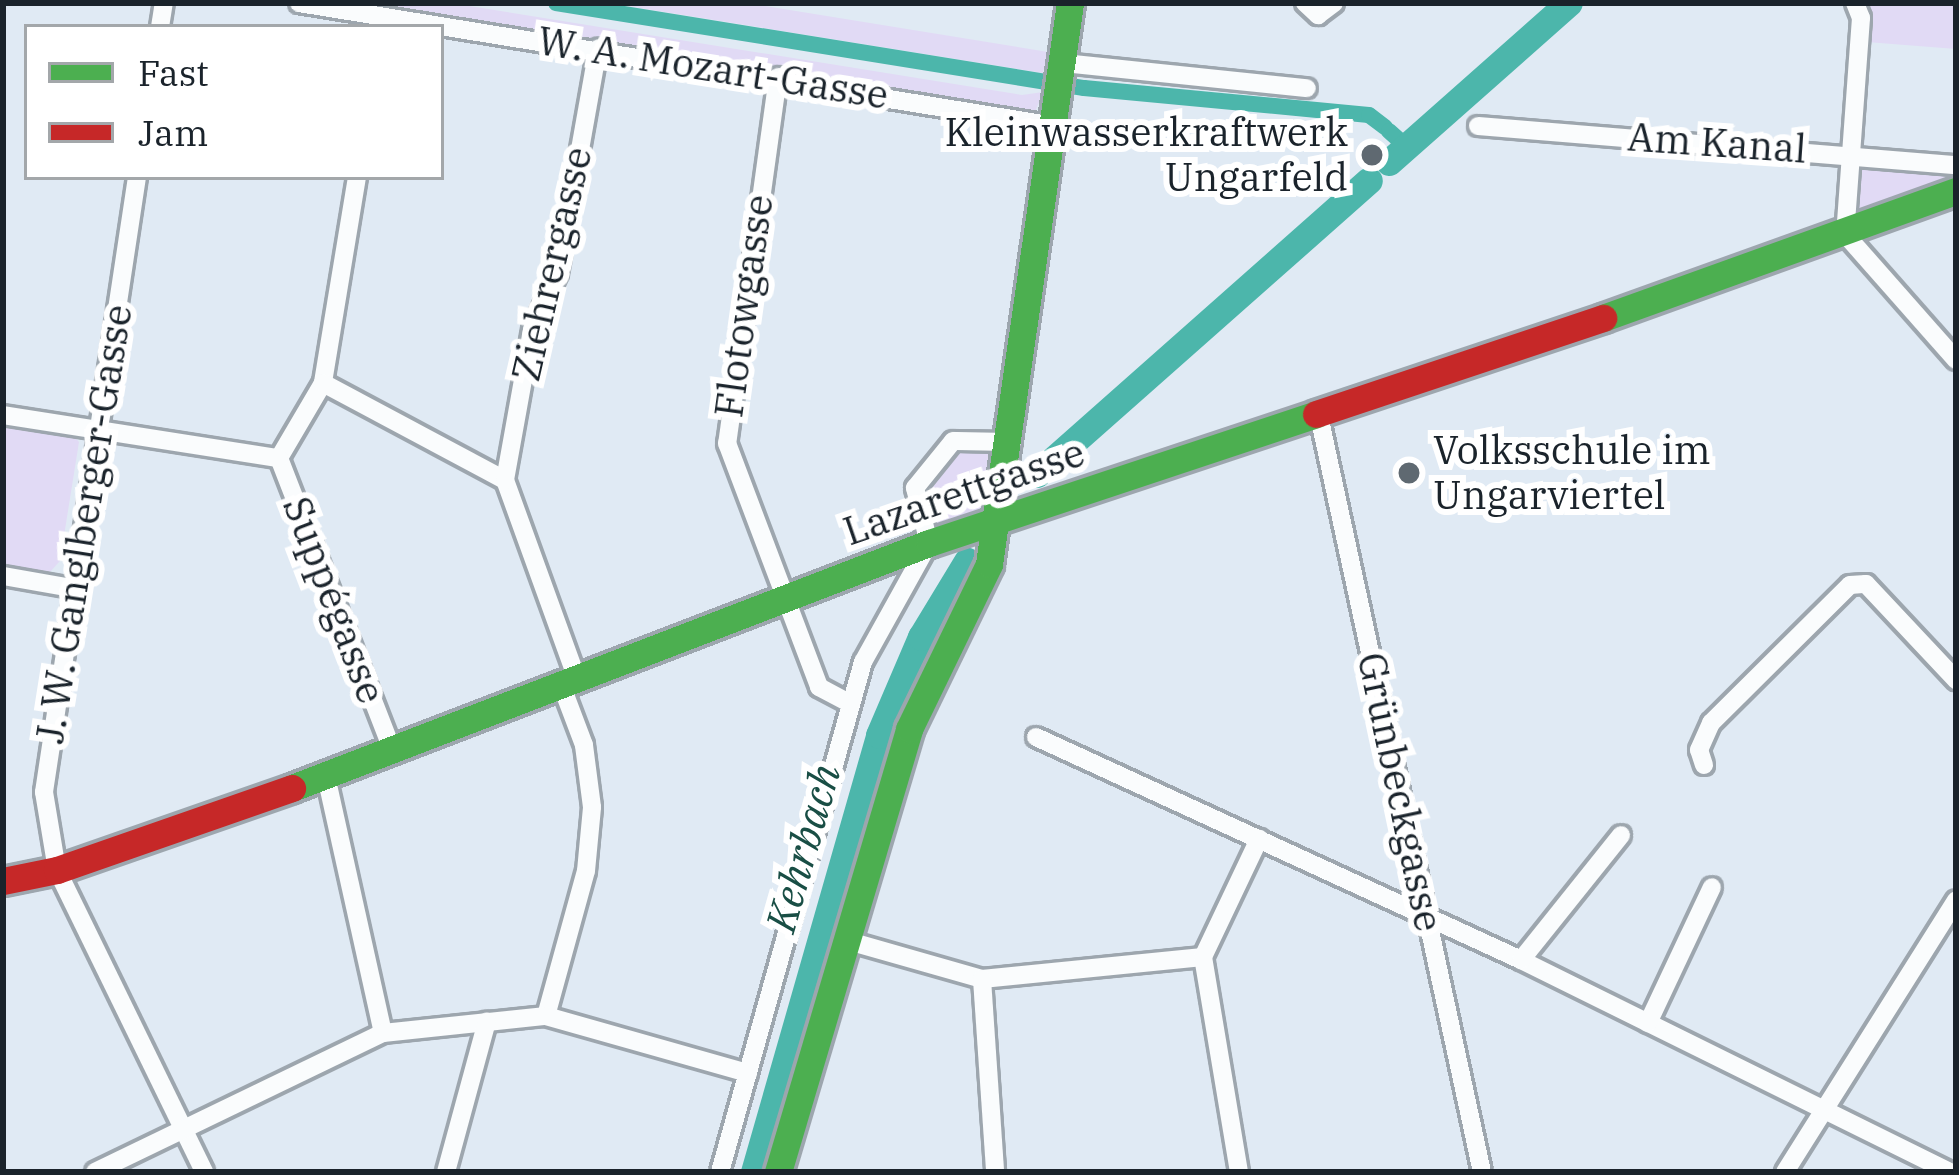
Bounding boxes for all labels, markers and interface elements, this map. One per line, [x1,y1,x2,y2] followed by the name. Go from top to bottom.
[534,17,892,119] street label: W. A. Mozart-Gasse
[24,24,444,180] legend
[138,49,209,96] text: Fast
[138,109,208,156] text: Jam
[944,110,1348,201] place label: Kleinwasserkraftwerk Ungarfeld
[1626,113,1808,173] street label: Am Kanal
[502,142,602,386] street label: Ziehrergasse
[1359,142,1385,168] marker: Kleinwasserkraftwerk Ungarfeld
[705,192,783,420] street label: Flotowgasse
[26,301,142,747] street label: J. W. Ganglberger-Gasse
[1433,428,1711,519] place label: Volksschule im Ungarviertel
[837,429,1091,555] street label: Lazarettgasse
[1396,460,1422,486] marker: Volksschule im Ungarviertel
[273,490,395,710] street label: Suppégasse
[1348,648,1452,936] street label: Grünbeckgasse
[755,758,851,938] water label: Kehrbach

